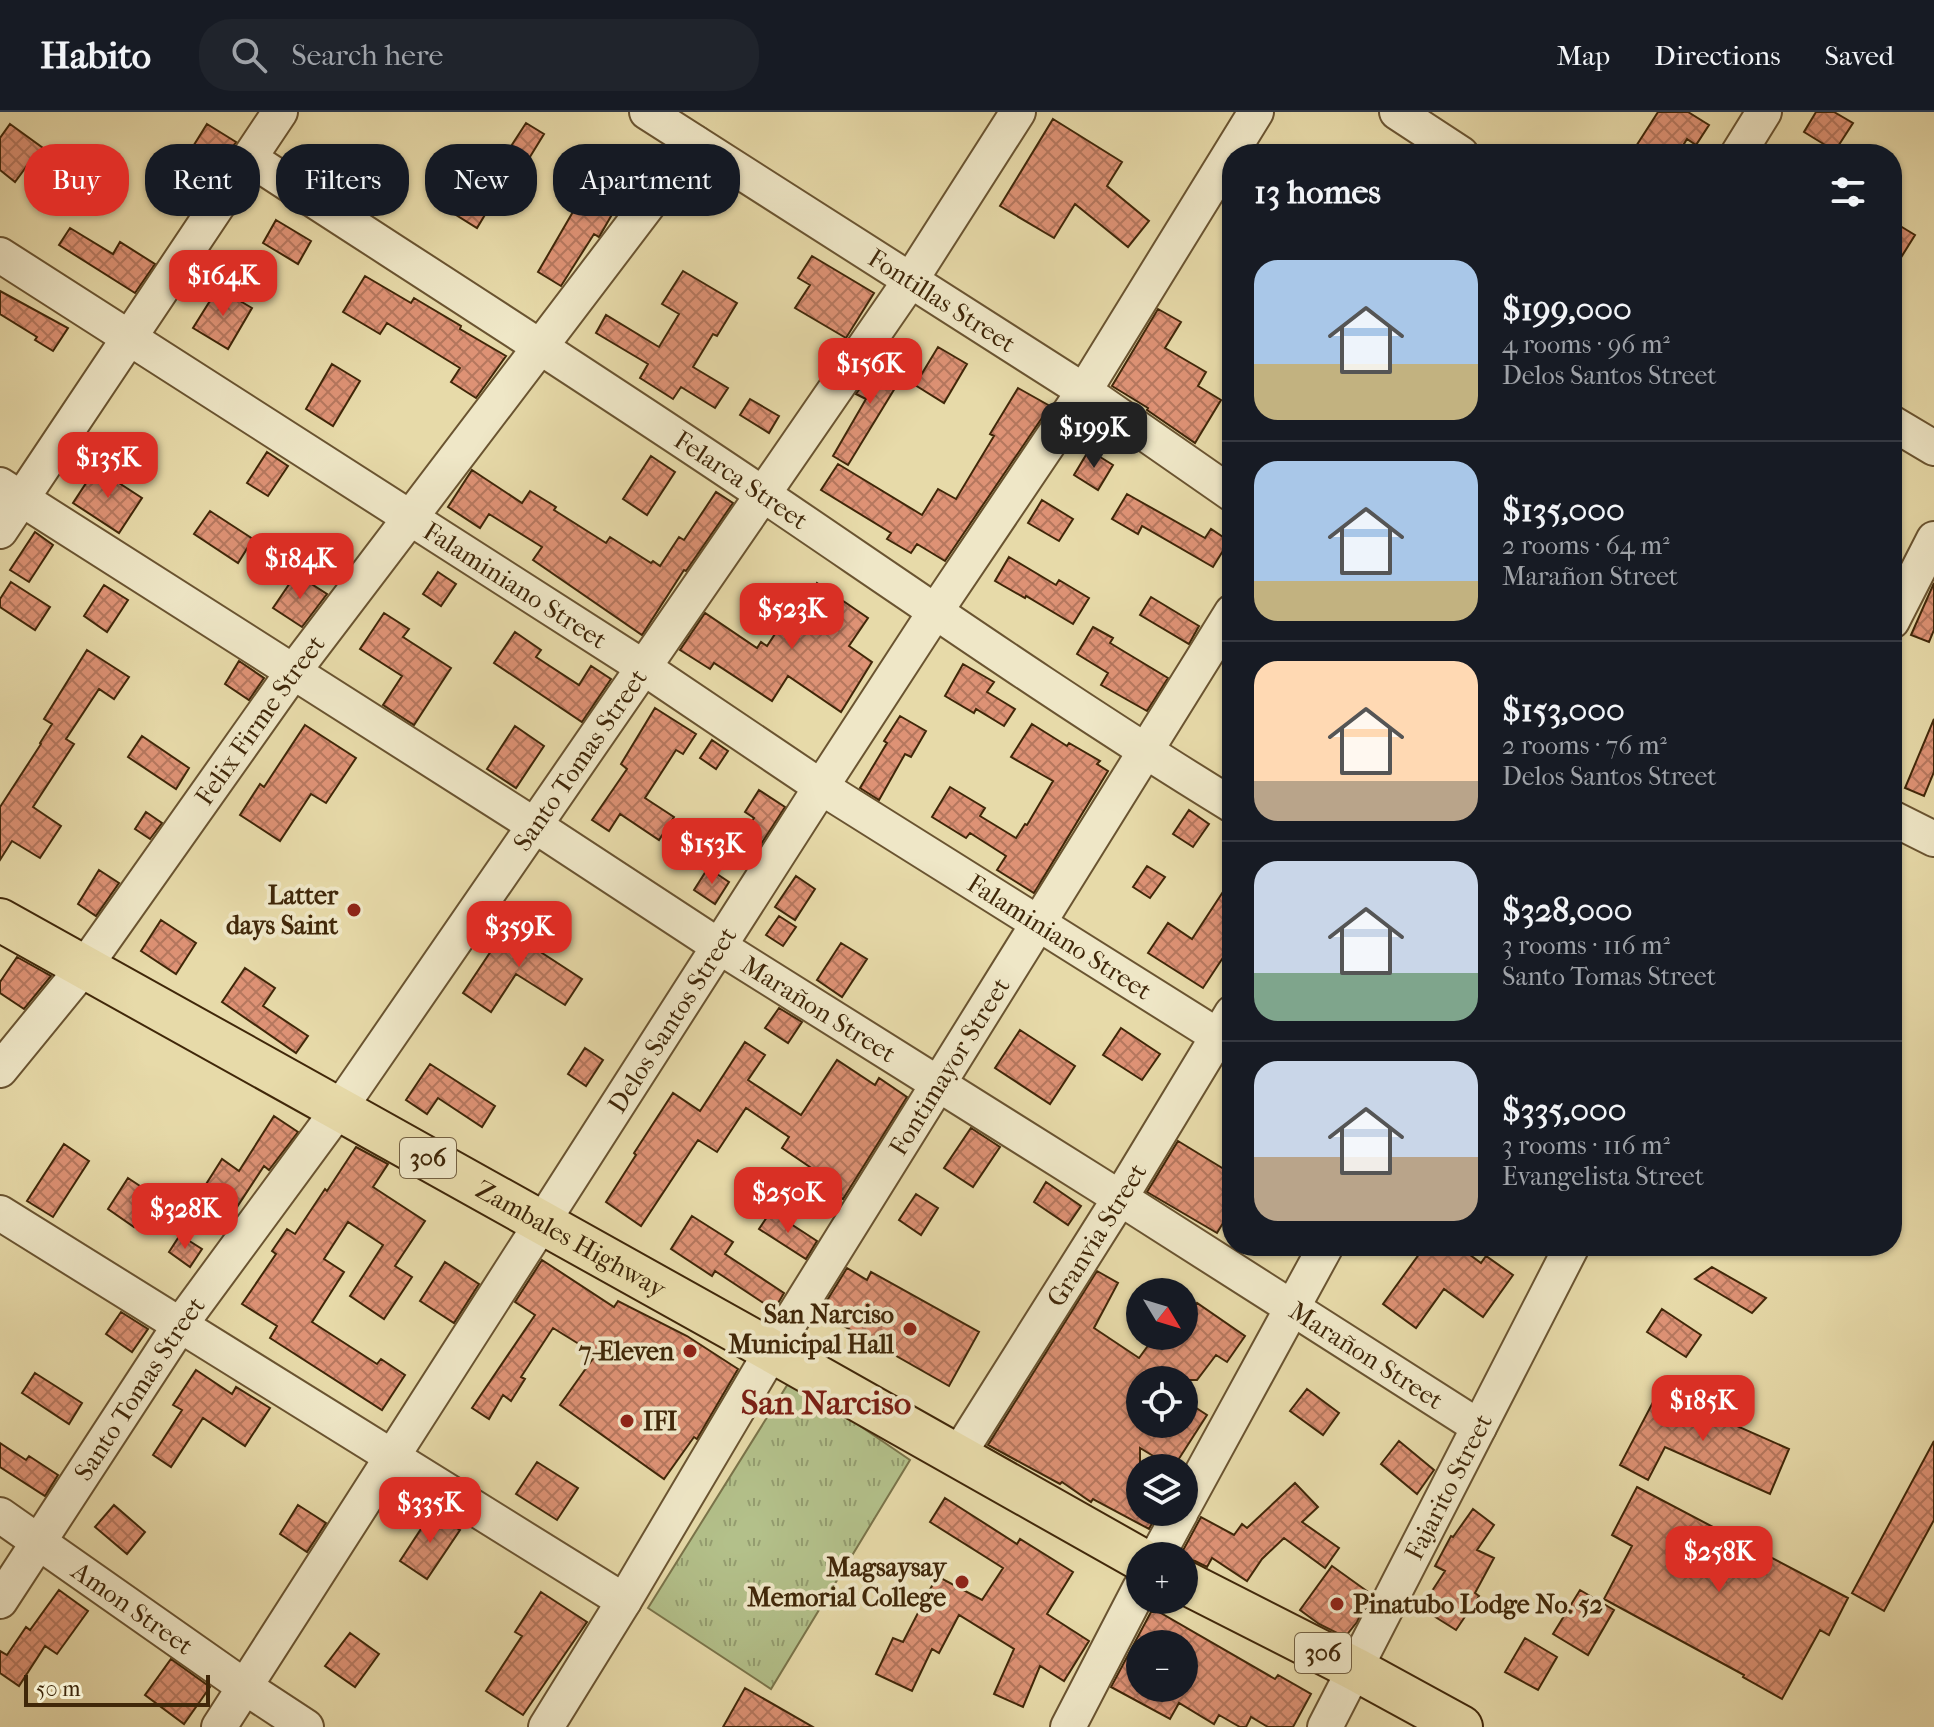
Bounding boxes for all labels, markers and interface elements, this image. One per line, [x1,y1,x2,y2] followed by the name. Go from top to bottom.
[199,19,759,91] search box
[40,33,151,78] text: Habito
[227,33,271,77] icon: search
[291,38,443,73] text: Search here
[1557,39,1610,72] text: Map
[1654,39,1781,72] text: Directions
[1825,39,1894,72] text: Saved
[24,144,129,216] chip: Buy
[145,144,260,216] chip: Rent
[276,144,409,216] chip: Filters
[425,144,537,216] chip: New
[553,144,740,216] chip: Apartment
[1826,170,1870,214] icon: filters
[1254,172,1381,212] text: 13 homes
[862,242,1022,359] street label: Fontillas Street
[167,250,279,318] pin: $164K
[187,260,259,291] text: $164K
[1502,289,1632,329] text: $199,000
[1318,292,1414,388] icon: home
[1502,329,1670,360] text: 4 rooms · 96 m²
[814,338,926,406] pin: $156K
[836,348,904,379] text: $156K
[1502,360,1717,391] text: Delos Santos Street
[1038,402,1150,470] pin: $199K
[1059,412,1129,443] text: $199K
[668,424,815,536] street label: Felarca Street
[52,432,164,500] pin: $135K
[76,442,140,473] text: $135K
[1502,490,1625,530] text: $135,000
[1318,493,1414,589] icon: home
[418,515,613,656] street label: Falaminiano Street
[1502,530,1670,561] text: 2 rooms · 64 m²
[244,533,356,601] pin: $184K
[265,543,335,574] text: $184K
[1502,561,1678,592] text: Marañon Street
[736,583,848,651] pin: $523K
[758,593,826,624] text: $523K
[188,628,332,811] street label: Felix Firme Street
[506,662,654,857] street label: Santo Tomas Street
[1502,690,1625,730] text: $153,000
[1318,693,1414,789] icon: home
[1502,730,1667,761] text: 2 rooms · 76 m²
[1502,761,1717,792] text: Delos Santos Street
[656,818,768,886] pin: $153K
[680,828,744,859] text: $153K
[962,867,1158,1007] street label: Falaminiano Street
[226,880,339,941] place label: Latter days Saint
[1502,890,1633,930] text: $328,000
[1318,893,1414,989] icon: home
[345,901,363,919] marker: Latter days Saint
[463,901,575,969] pin: $359K
[485,911,553,942] text: $359K
[601,920,743,1118] street label: Delos Santos Street
[1502,930,1670,961] text: 3 rooms · 116 m²
[736,949,902,1069] street label: Marañon Street
[1502,961,1716,992] text: Santo Tomas Street
[882,971,1017,1161] street label: Fontimayor Street
[1502,1090,1627,1130] text: $335,000
[1318,1093,1414,1189] icon: home
[1502,1130,1670,1161] text: 3 rooms · 116 m²
[400,1138,456,1178] road number: 306
[1040,1157,1153,1312] street label: Granvia Street
[1502,1161,1704,1192] text: Evangelista Street
[732,1167,844,1235] pin: $250K
[471,1173,672,1305] street label: Zambales Highway
[752,1177,824,1208] text: $250K
[129,1183,241,1251] pin: $328K
[150,1193,220,1224] text: $328K
[1126,1278,1198,1350] north arrow
[1126,1278,1198,1702] map controls
[67,1290,212,1486] street label: Santo Tomas Street
[1284,1295,1450,1416] street label: Marañon Street
[728,1299,895,1360] place label: San Narciso Municipal Hall
[901,1320,919,1338] marker: San Narciso Municipal Hall
[578,1336,675,1367] place label: 7-Eleven
[681,1342,699,1360] marker: 7-Eleven
[1126,1366,1198,1438] button: locate
[1647,1375,1759,1443] pin: $185K
[741,1383,911,1423] district label: San Narciso
[1670,1385,1736,1416] text: $185K
[643,1406,677,1437] place label: IFI
[1398,1408,1499,1565] street label: Fajarito Street
[618,1412,636,1430] marker: IFI
[1126,1454,1198,1526] button: layers
[374,1477,486,1545] pin: $335K
[397,1487,463,1518] text: $335K
[1663,1526,1775,1594] pin: $258K
[1684,1536,1754,1567] text: $258K
[1126,1542,1198,1614] button: +
[747,1552,948,1613] place label: Magsaysay Memorial College
[65,1554,200,1662] street label: Amon Street
[953,1573,971,1591] marker: Magsaysay Memorial College
[1353,1589,1603,1620] place label: Pinatubo Lodge No. 52
[1328,1595,1346,1613] marker: Pinatubo Lodge No. 52
[1126,1630,1198,1702] button: −
[1295,1633,1351,1673] road number: 306
[24,1671,210,1707] scale bar
[36,1676,81,1702] text: 50 m

